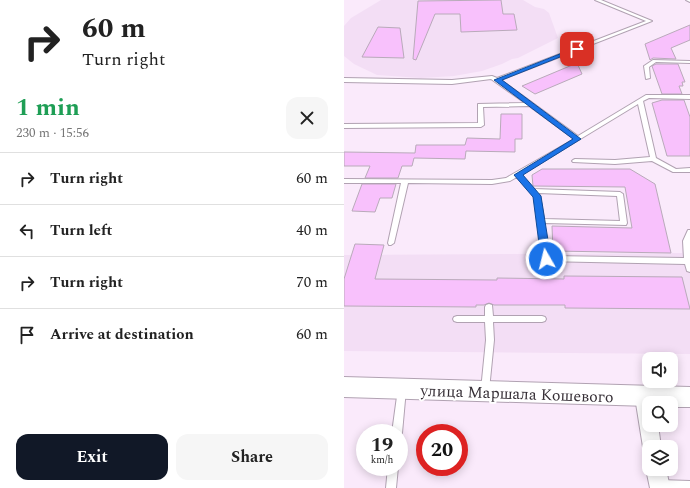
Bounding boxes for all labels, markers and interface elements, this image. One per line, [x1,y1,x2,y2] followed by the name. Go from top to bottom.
[82,7,146,50] text: 60 m
[16,16,68,68] icon: right
[560,32,594,66] pin
[566,38,588,60] icon: arrive
[82,46,165,73] text: Turn right
[16,90,80,126] text: 1 min
[286,97,328,139] button: close
[16,123,89,143] text: 230 m · 15:56
[50,167,123,190] text: Turn right
[296,167,328,190] text: 60 m
[16,168,38,190] icon: right
[50,219,112,242] text: Turn left
[296,219,328,242] text: 40 m
[16,220,38,242] icon: left
[525,238,567,280] position arrow
[50,271,123,294] text: Turn right
[296,271,328,294] text: 70 m
[16,272,38,294] icon: right
[50,323,194,346] text: Arrive at destination
[296,323,328,346] text: 60 m
[16,324,38,346] icon: arrive
[642,352,678,476] map controls
[642,352,678,388] button: sound
[419,379,614,409] street label: улица Маршала Кошевого
[642,396,678,432] button: search
[416,424,468,476] speed limit sign: 20
[371,430,393,460] text: 19
[16,434,168,480] button: Exit
[176,434,328,480] button: Share
[642,440,678,476] button: layers
[371,452,393,468] text: km/h

